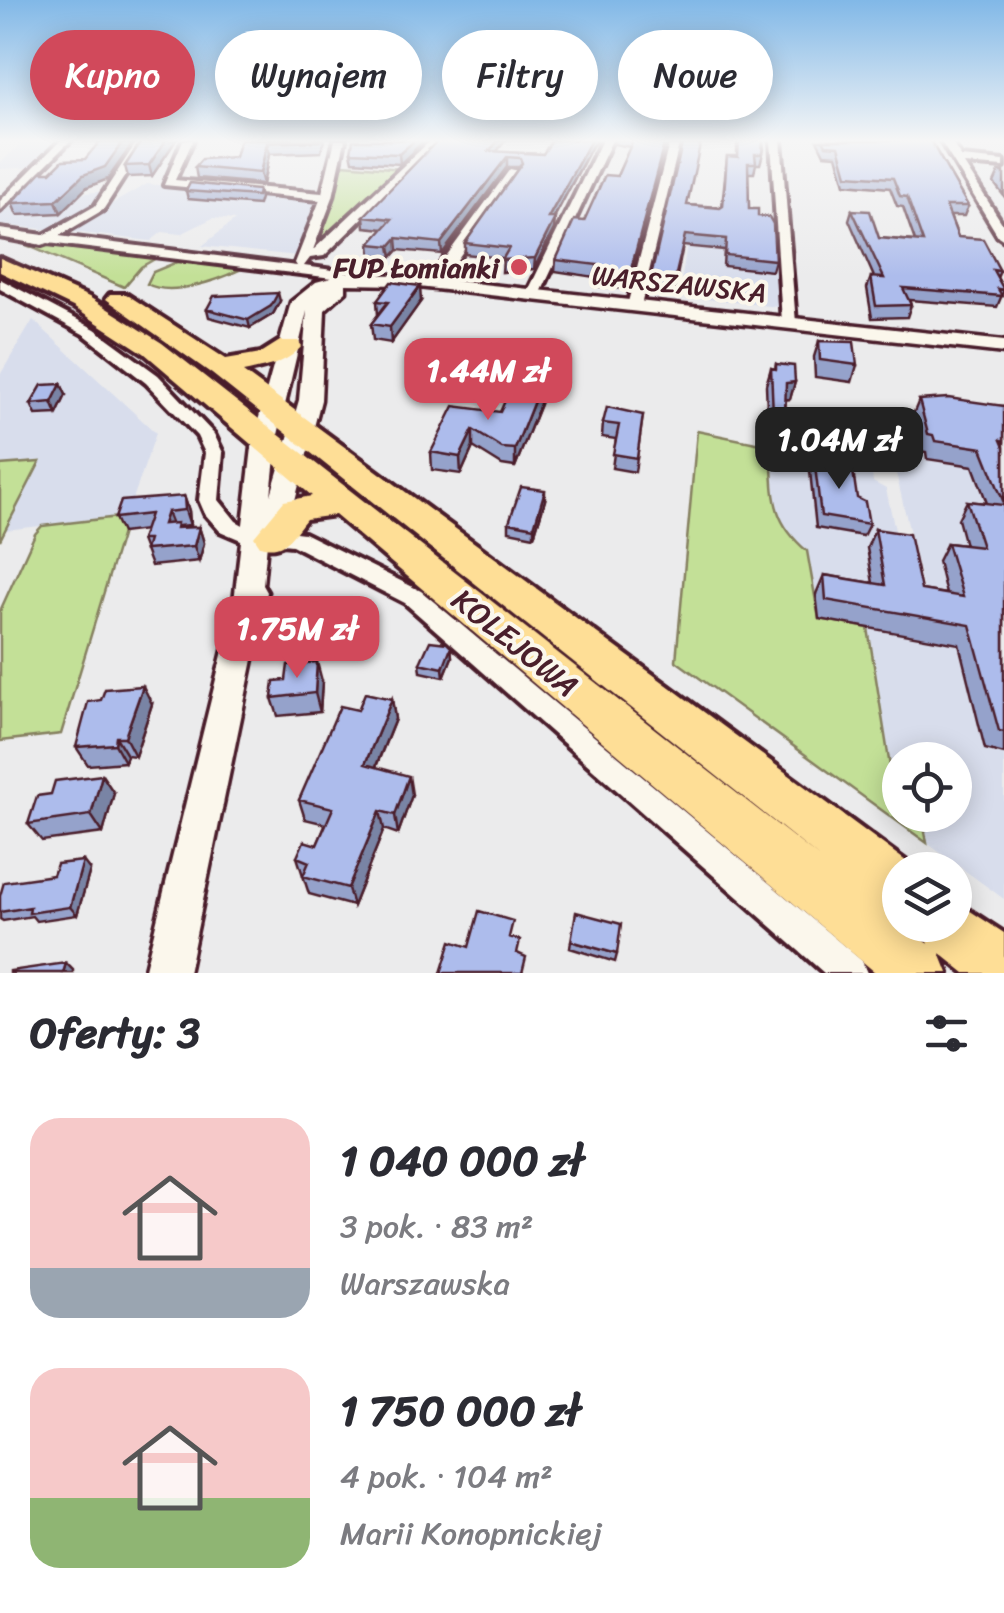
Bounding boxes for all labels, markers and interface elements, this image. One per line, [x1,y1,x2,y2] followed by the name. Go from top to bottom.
[30,30,195,120] chip: Kupno
[215,30,422,120] chip: Wynajem
[442,30,598,120] chip: Filtry
[618,30,773,120] chip: Nowe
[332,243,500,292] place label: FUP Łomianki
[589,250,769,318] street label: WARSZAWSKA
[508,256,530,278] marker: FUP Łomianki
[385,338,591,423] pin: 1.44M zł
[426,342,550,399] text: 1.44M zł
[736,407,942,492] pin: 1.04M zł
[777,411,901,468] text: 1.04M zł
[438,573,592,713] street label: KOLEJOWA
[194,596,400,681] pin: 1.75M zł
[236,600,358,657] text: 1.75M zł
[882,742,972,942] map controls
[882,742,972,832] button: locate
[882,852,972,942] button: layers
[30,996,200,1070] text: Oferty: 3
[919,1006,974,1061] icon: filters
[340,1124,583,1198] text: 1 040 000 zł
[110,1158,230,1278] icon: home
[340,1198,533,1255] text: 3 pok. · 83 m²
[340,1255,510,1312] text: Warszawska
[340,1374,580,1448] text: 1 750 000 zł
[110,1408,230,1528] icon: home
[340,1448,553,1505] text: 4 pok. · 104 m²
[340,1505,602,1562] text: Marii Konopnickiej

